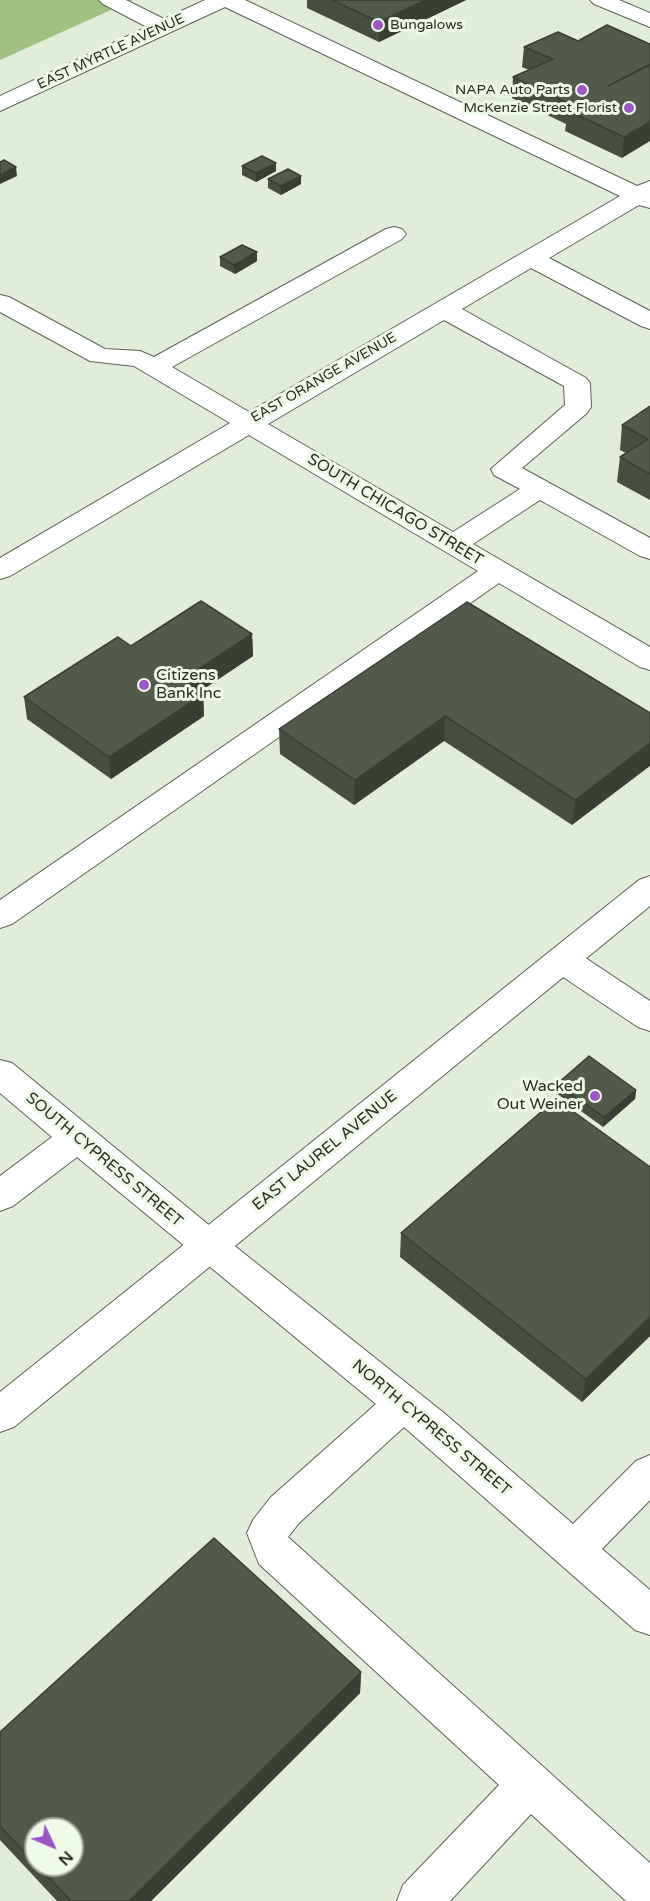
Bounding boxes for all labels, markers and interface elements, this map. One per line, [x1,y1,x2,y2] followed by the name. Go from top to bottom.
[35,10,187,94] street label: EAST MYRTLE AVENUE
[390,17,463,33] place label: Bungalows
[371,18,385,32] marker: Bungalows
[455,82,570,98] place label: NAPA Auto Parts
[575,83,589,97] marker: NAPA Auto Parts
[463,100,617,116] place label: McKenzie Street Florist
[622,101,636,115] marker: McKenzie Street Florist
[248,329,400,427] street label: EAST ORANGE AVENUE
[304,450,486,570] street label: SOUTH CHICAGO STREET
[156,666,221,704] place label: Citizens Bank Inc
[137,678,151,692] marker: Citizens Bank Inc
[497,1077,583,1115] place label: Wacked Out Weiner
[249,1087,401,1215] street label: EAST LAUREL AVENUE
[22,1089,186,1231] street label: SOUTH CYPRESS STREET
[588,1089,602,1103] marker: Wacked Out Weiner
[348,1356,514,1500] street label: NORTH CYPRESS STREET
[24,1817,84,1877] north arrow
[54,1847,77,1870] text: N

